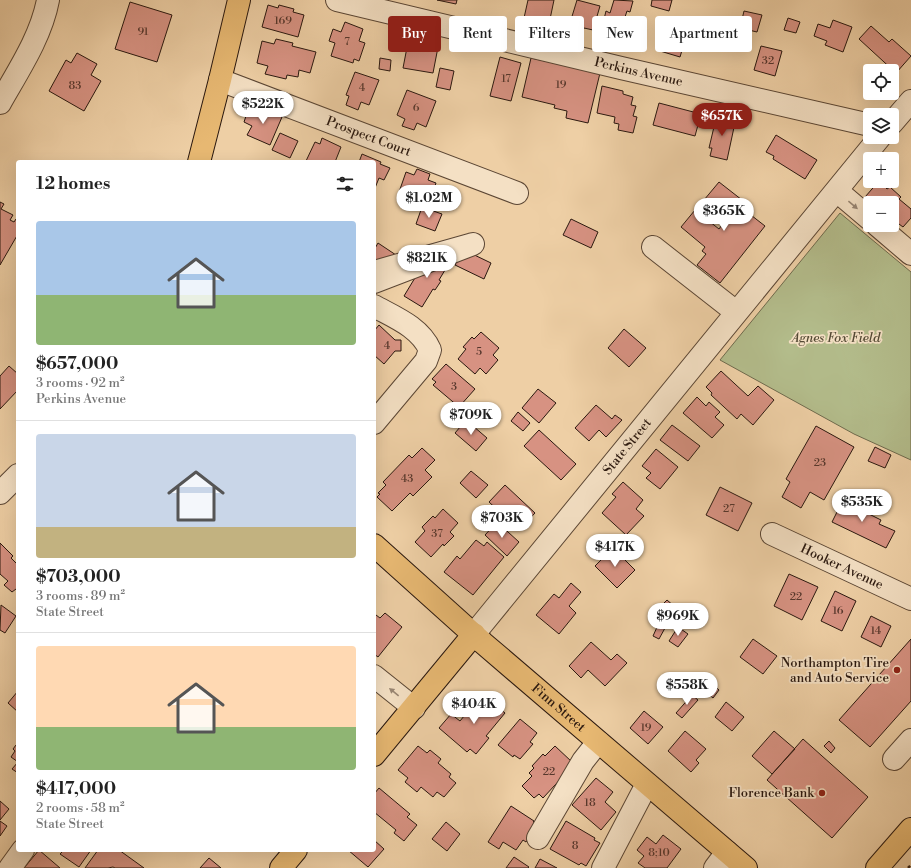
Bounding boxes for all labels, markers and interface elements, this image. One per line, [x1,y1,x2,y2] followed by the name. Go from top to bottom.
[274,14,292,28] house number: 169
[388,16,441,52] chip: Buy
[449,16,507,52] chip: Rent
[515,16,584,52] chip: Filters
[592,16,647,52] chip: New
[655,16,752,52] chip: Apartment
[137,25,149,39] house number: 91
[344,35,350,49] house number: 7
[593,54,685,90] street label: Perkins Avenue
[762,54,774,68] house number: 32
[863,64,899,232] map controls
[863,64,899,100] button: locate
[501,72,511,86] house number: 17
[555,78,567,92] house number: 19
[69,79,81,93] house number: 83
[359,81,366,95] house number: 4
[235,91,291,125] pin: $522K
[242,96,284,112] text: $522K
[413,101,420,115] house number: 6
[694,103,750,137] pin: $657K
[701,108,743,124] text: $657K
[863,108,899,144] button: layers
[324,113,414,160] street label: Prospect Court
[863,152,899,188] button: +
[36,173,110,195] text: 12 homes
[334,173,356,195] icon: filters
[396,185,462,219] pin: $1.02M
[405,190,453,206] text: $1.02M
[863,196,899,232] button: −
[696,198,752,232] pin: $365K
[848,201,859,210] one-way arrow
[703,203,745,219] text: $365K
[399,245,455,279] pin: $821K
[160,247,232,319] icon: home
[406,250,448,266] text: $821K
[790,330,881,346] park label: Agnes Fox Field
[384,339,391,353] house number: 4
[476,345,482,359] house number: 5
[36,353,118,375] text: $657,000
[36,375,124,391] text: 3 rooms · 92 m²
[451,380,457,394] house number: 3
[36,391,126,407] text: Perkins Avenue
[443,402,499,436] pin: $709K
[449,407,493,423] text: $709K
[599,415,655,478] street label: State Street
[814,456,826,470] house number: 23
[160,460,232,532] icon: home
[401,472,413,486] house number: 43
[834,489,890,523] pin: $535K
[841,494,883,510] text: $535K
[723,502,735,516] house number: 27
[474,505,530,539] pin: $703K
[481,510,523,526] text: $703K
[431,527,443,541] house number: 37
[587,534,643,568] pin: $417K
[595,539,635,555] text: $417K
[798,540,886,593] street label: Hooker Avenue
[36,566,121,588] text: $703,000
[36,588,125,604] text: 3 rooms · 89 m²
[790,590,802,604] house number: 22
[650,603,706,637] pin: $969K
[36,604,104,620] text: State Street
[832,604,844,618] house number: 16
[657,608,699,624] text: $969K
[871,624,882,638] house number: 14
[781,655,889,686] place label: Northampton Tire and Auto Service
[892,665,902,675] marker: Northampton Tire and Auto Service
[160,672,232,744] icon: home
[659,672,715,706] pin: $558K
[666,677,708,693] text: $558K
[528,680,589,735] street label: Finn Street
[388,687,399,696] one-way arrow
[446,691,502,725] pin: $404K
[451,696,497,712] text: $404K
[640,721,652,735] house number: 19
[543,765,555,779] house number: 22
[36,778,116,800] text: $417,000
[728,785,815,801] place label: Florence Bank
[817,788,827,798] marker: Florence Bank
[584,796,596,810] house number: 18
[36,800,125,816] text: 2 rooms · 58 m²
[36,816,104,832] text: State Street
[572,839,579,853] house number: 8
[648,846,670,860] house number: 8;10

